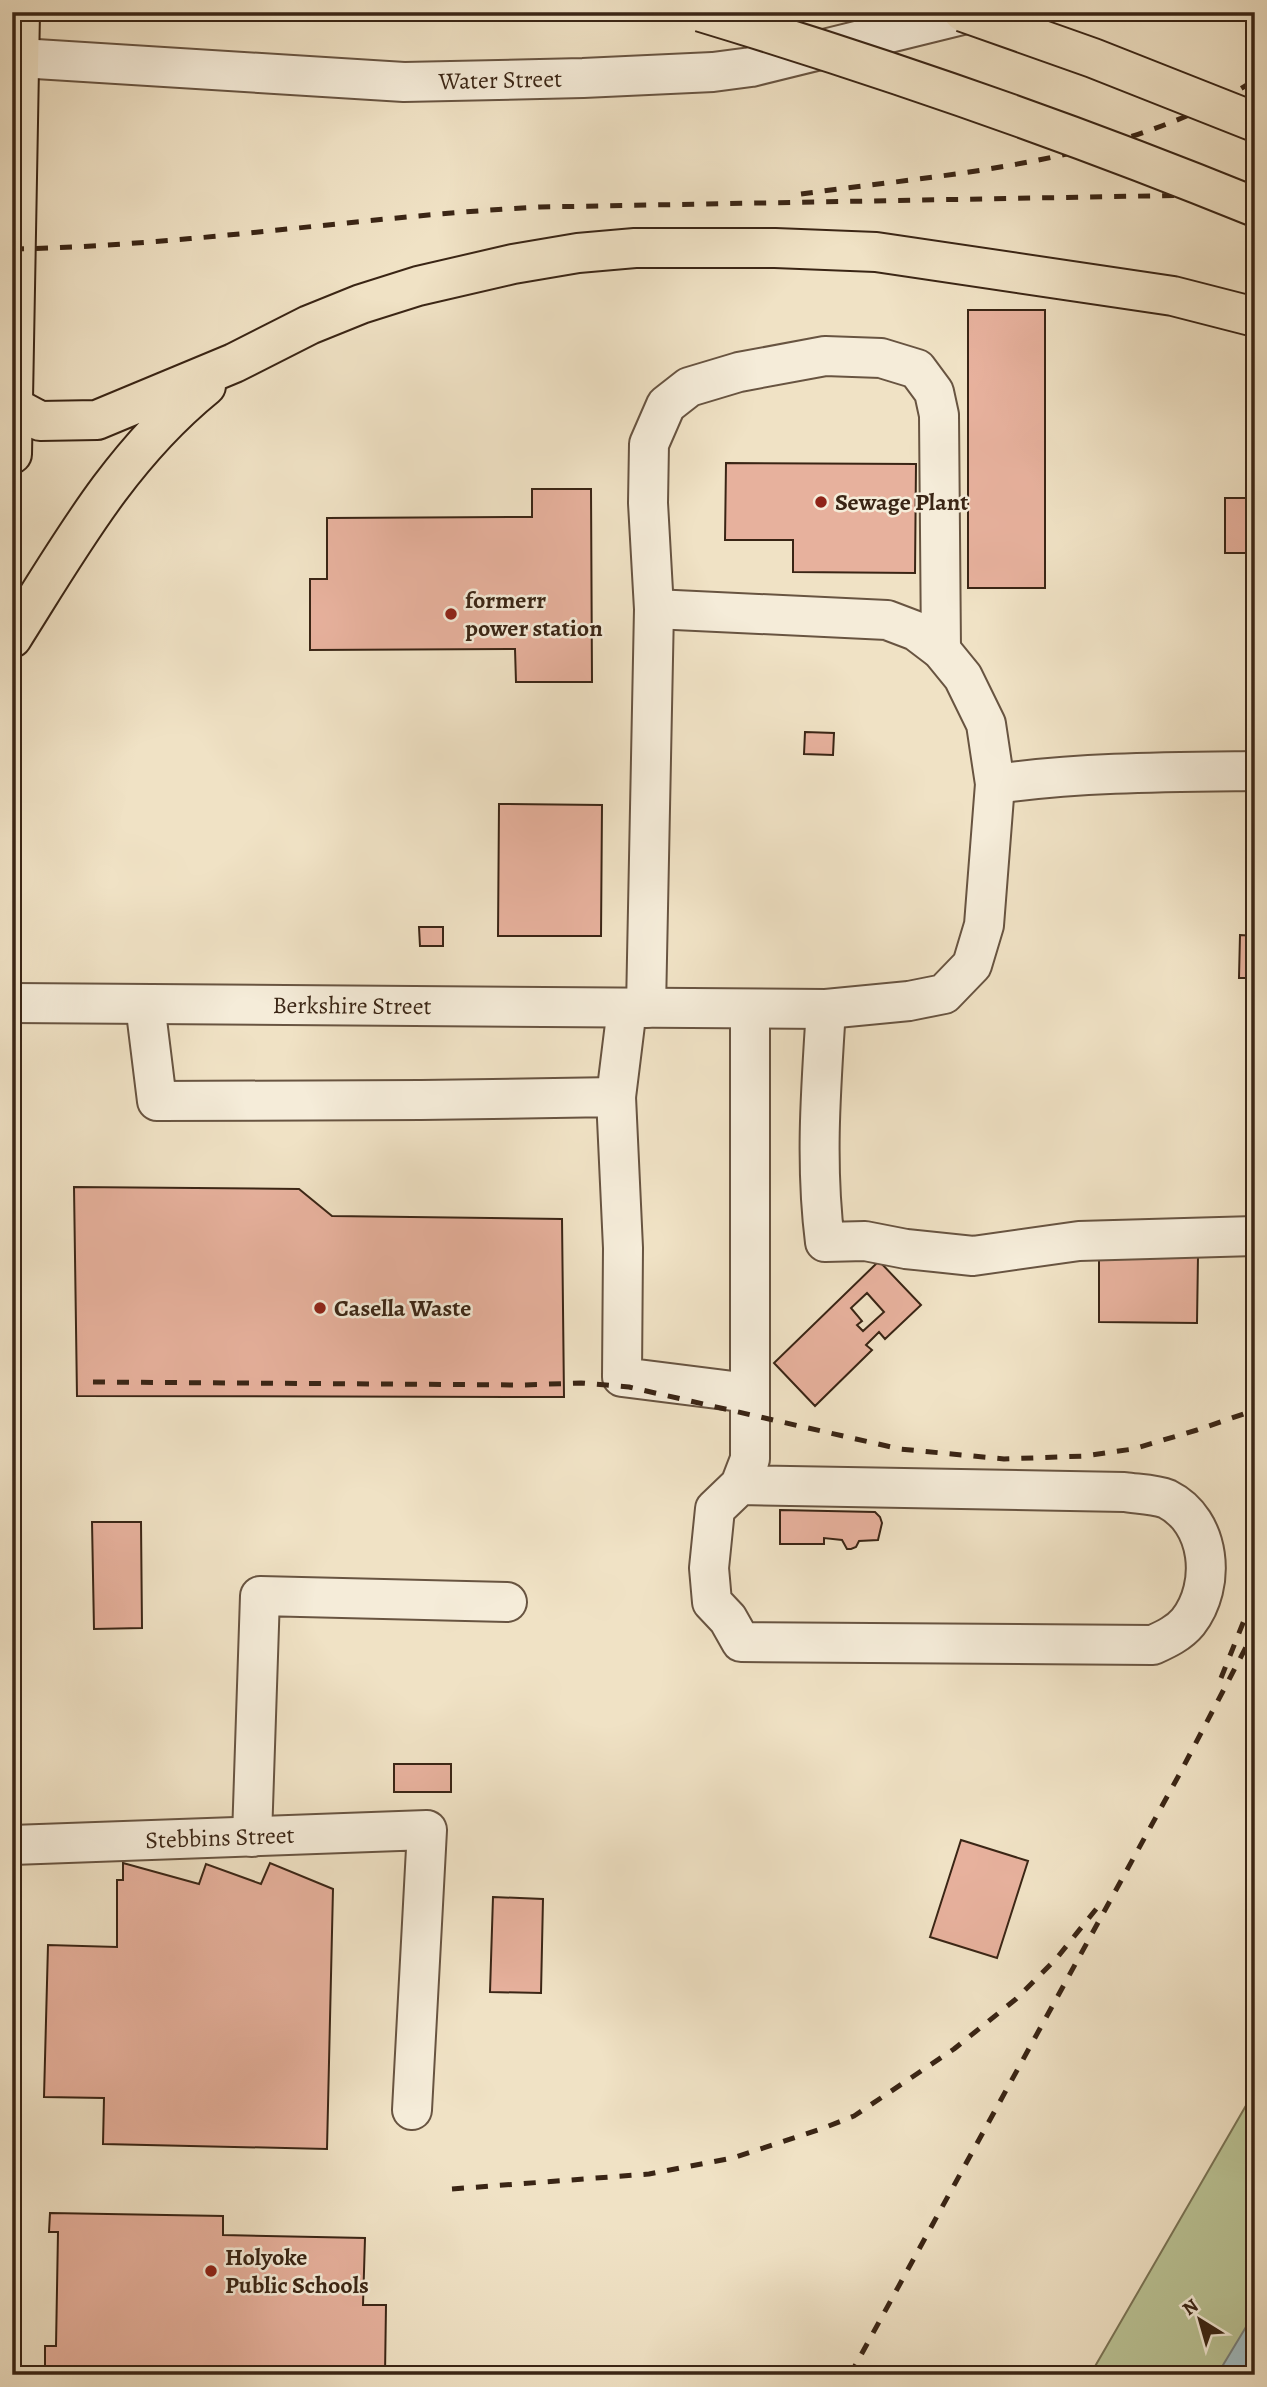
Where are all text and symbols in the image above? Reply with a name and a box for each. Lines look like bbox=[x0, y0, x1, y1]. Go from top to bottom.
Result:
street label: Water Street bbox=[437, 62, 562, 97]
place label: Sewage Plant bbox=[835, 486, 968, 518]
marker: Sewage Plant bbox=[813, 494, 829, 510]
place label: formerr power station bbox=[465, 584, 603, 644]
marker: formerr power station bbox=[443, 606, 459, 622]
street label: Berkshire Street bbox=[272, 989, 432, 1022]
place label: Casella Waste bbox=[334, 1292, 471, 1324]
marker: Casella Waste bbox=[312, 1300, 328, 1316]
street label: Stebbins Street bbox=[145, 1819, 295, 1856]
place label: Holyoke Public Schools bbox=[225, 2241, 369, 2301]
marker: Holyoke Public Schools bbox=[203, 2263, 219, 2279]
north arrow bbox=[1166, 2286, 1236, 2356]
text: N bbox=[1177, 2293, 1204, 2322]

